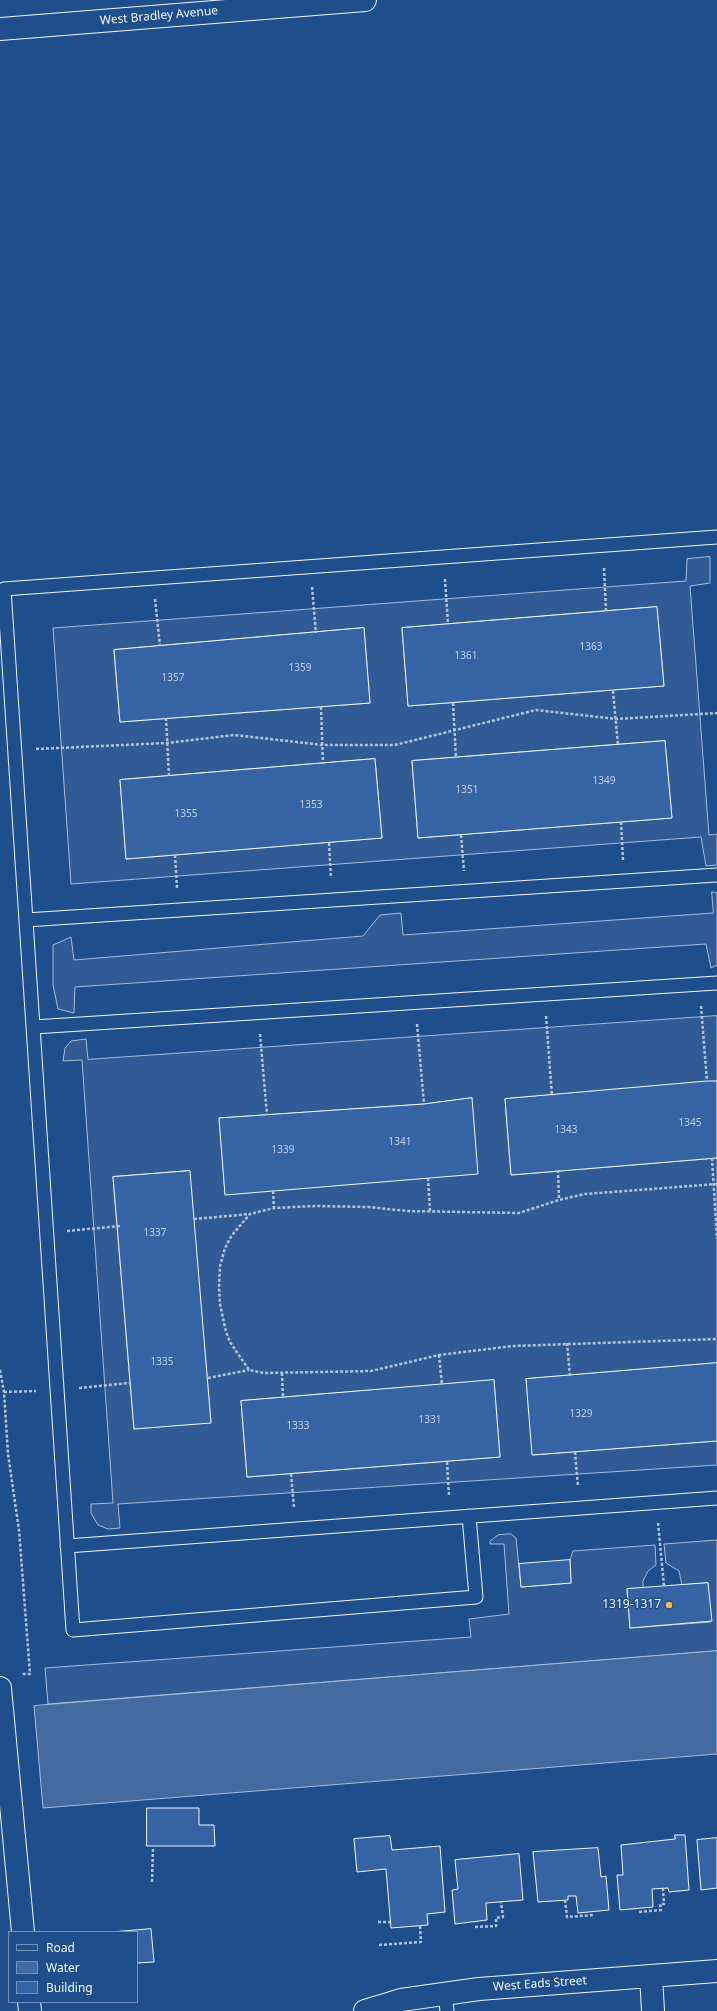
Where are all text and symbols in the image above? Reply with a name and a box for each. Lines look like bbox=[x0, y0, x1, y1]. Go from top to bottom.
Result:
street label: West Bradley Avenue bbox=[99, 4, 219, 28]
house number: 1363 bbox=[580, 641, 602, 653]
house number: 1361 bbox=[455, 650, 477, 662]
house number: 1359 bbox=[289, 662, 311, 674]
house number: 1357 bbox=[162, 672, 184, 684]
house number: 1349 bbox=[593, 775, 615, 787]
house number: 1351 bbox=[456, 784, 478, 796]
house number: 1353 bbox=[300, 799, 322, 811]
house number: 1355 bbox=[175, 808, 197, 820]
house number: 1345 bbox=[679, 1117, 701, 1129]
house number: 1343 bbox=[555, 1124, 577, 1136]
house number: 1341 bbox=[389, 1136, 411, 1148]
house number: 1339 bbox=[272, 1144, 294, 1156]
house number: 1337 bbox=[144, 1227, 166, 1239]
house number: 1335 bbox=[151, 1356, 173, 1368]
house number: 1329 bbox=[570, 1408, 592, 1420]
house number: 1331 bbox=[419, 1414, 441, 1426]
house number: 1333 bbox=[287, 1420, 309, 1432]
place label: 1319-1317 bbox=[602, 1598, 661, 1612]
marker: 1319-1317 bbox=[664, 1600, 674, 1610]
legend bbox=[8, 1931, 138, 2003]
text: Road bbox=[46, 1939, 75, 1956]
text: Water bbox=[46, 1959, 80, 1976]
street label: West Eads Street bbox=[493, 1974, 587, 1994]
text: Building bbox=[46, 1979, 93, 1996]

